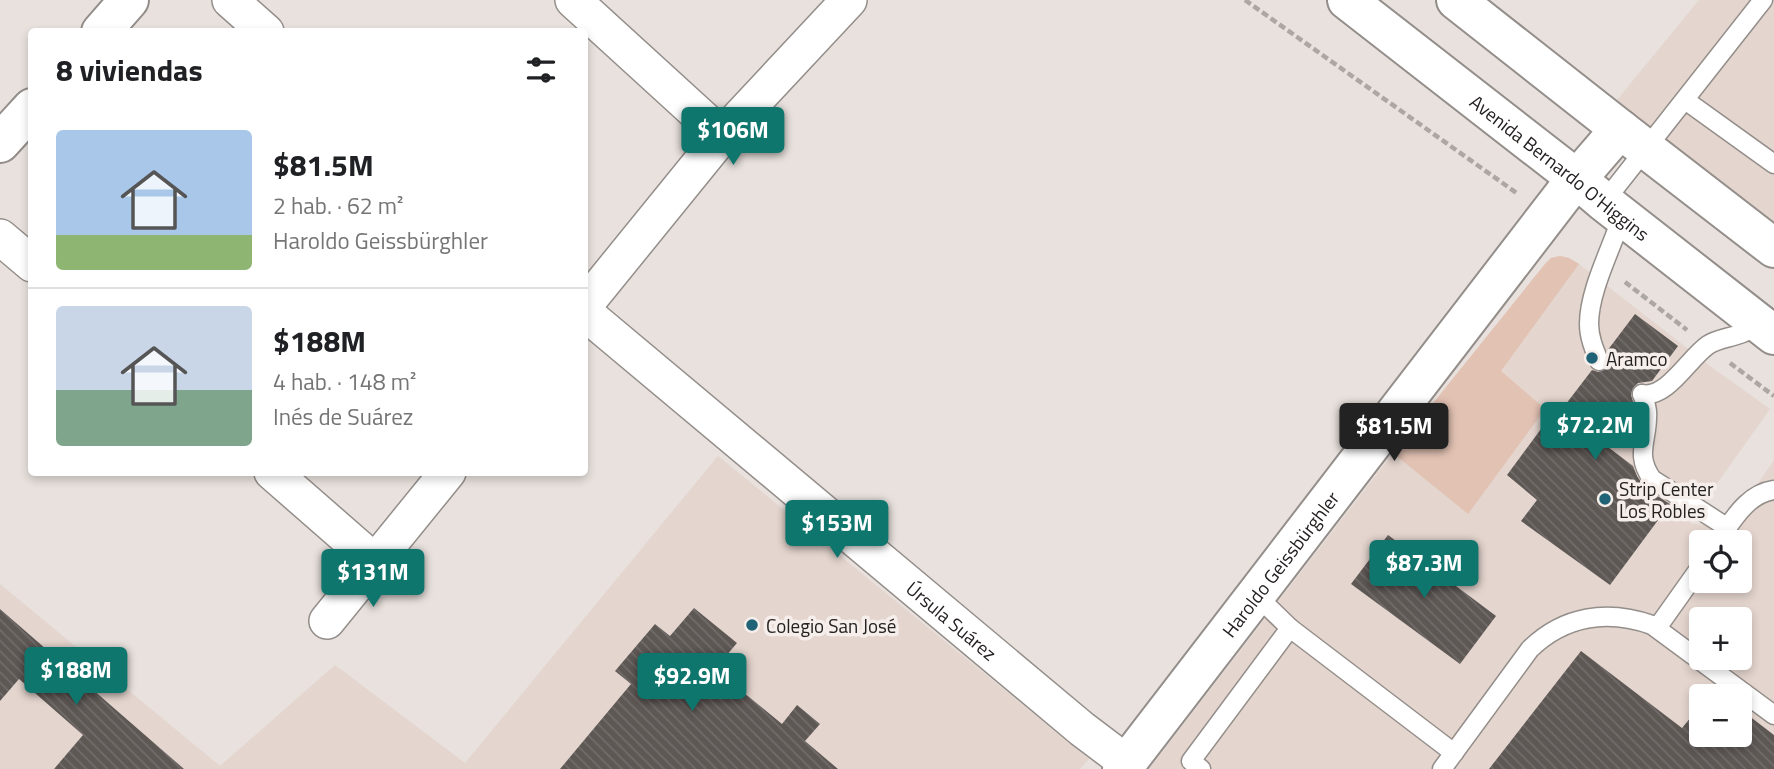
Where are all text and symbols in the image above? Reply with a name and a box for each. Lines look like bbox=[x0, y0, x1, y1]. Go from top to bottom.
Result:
text: 8 viviendas bbox=[56, 47, 203, 93]
icon: filters bbox=[522, 51, 560, 89]
street label: Avenida Bernardo O'Higgins bbox=[1464, 87, 1657, 248]
pin: $106M bbox=[684, 108, 782, 167]
text: $106M bbox=[697, 112, 769, 147]
text: $81.5M bbox=[273, 142, 374, 188]
icon: home bbox=[112, 158, 196, 242]
text: 2 hab. · 62 m² bbox=[273, 188, 403, 223]
text: Haroldo Geissbürghler bbox=[273, 223, 488, 258]
text: $188M bbox=[273, 318, 366, 364]
icon: home bbox=[112, 334, 196, 418]
place label: Aramco bbox=[1606, 344, 1668, 373]
marker: Aramco bbox=[1584, 350, 1600, 366]
text: 4 hab. · 148 m² bbox=[273, 364, 416, 399]
text: Inés de Suárez bbox=[273, 399, 413, 434]
pin: $72.2M bbox=[1538, 402, 1652, 462]
pin: $81.5M bbox=[1337, 404, 1451, 463]
text: $72.2M bbox=[1556, 407, 1634, 442]
text: $81.5M bbox=[1355, 408, 1433, 443]
place label: Strip Center Los Robles bbox=[1619, 474, 1714, 525]
street label: Haroldo Geissbürghler bbox=[1214, 484, 1346, 643]
marker: Strip Center Los Robles bbox=[1597, 491, 1613, 507]
pin: $153M bbox=[788, 500, 886, 560]
text: $153M bbox=[801, 505, 873, 540]
map controls bbox=[1689, 530, 1752, 747]
button: locate bbox=[1689, 530, 1752, 593]
pin: $87.3M bbox=[1367, 540, 1481, 600]
text: $87.3M bbox=[1385, 545, 1463, 580]
pin: $131M bbox=[324, 550, 422, 609]
text: $131M bbox=[337, 554, 409, 589]
street label: Úrsula Suárez bbox=[900, 574, 1004, 667]
button: + bbox=[1689, 607, 1752, 670]
place label: Colegio San José bbox=[766, 611, 896, 640]
marker: Colegio San José bbox=[744, 617, 760, 633]
pin: $188M bbox=[27, 648, 125, 707]
text: $188M bbox=[40, 652, 112, 687]
pin: $92.9M bbox=[635, 654, 749, 713]
text: $92.9M bbox=[653, 658, 731, 693]
button: − bbox=[1689, 684, 1752, 747]

